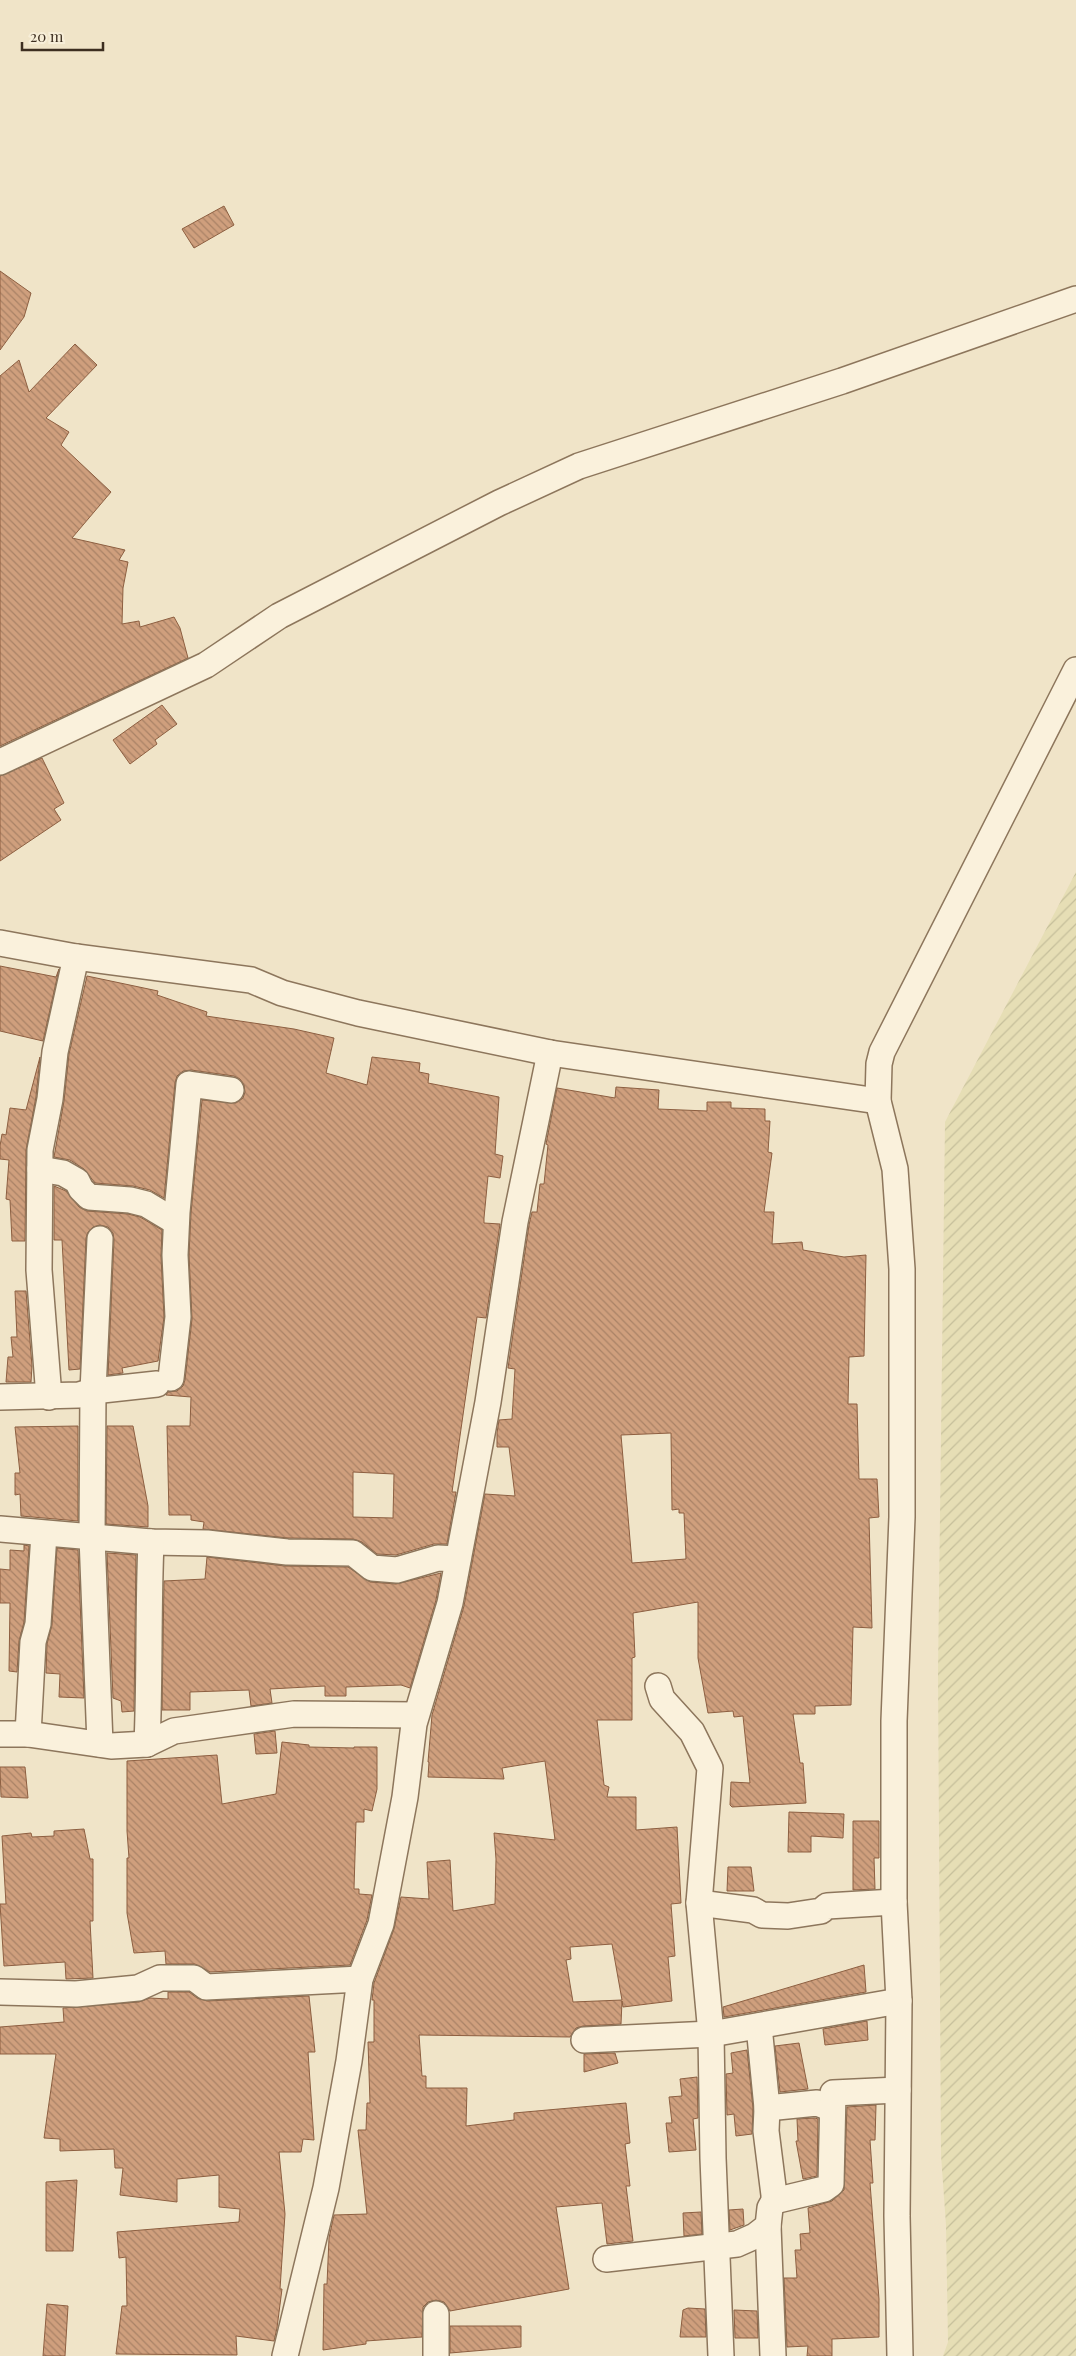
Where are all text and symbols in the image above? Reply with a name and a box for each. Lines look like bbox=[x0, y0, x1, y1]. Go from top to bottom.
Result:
scale bar bbox=[22, 20, 104, 52]
text: 20 m bbox=[30, 26, 64, 46]

